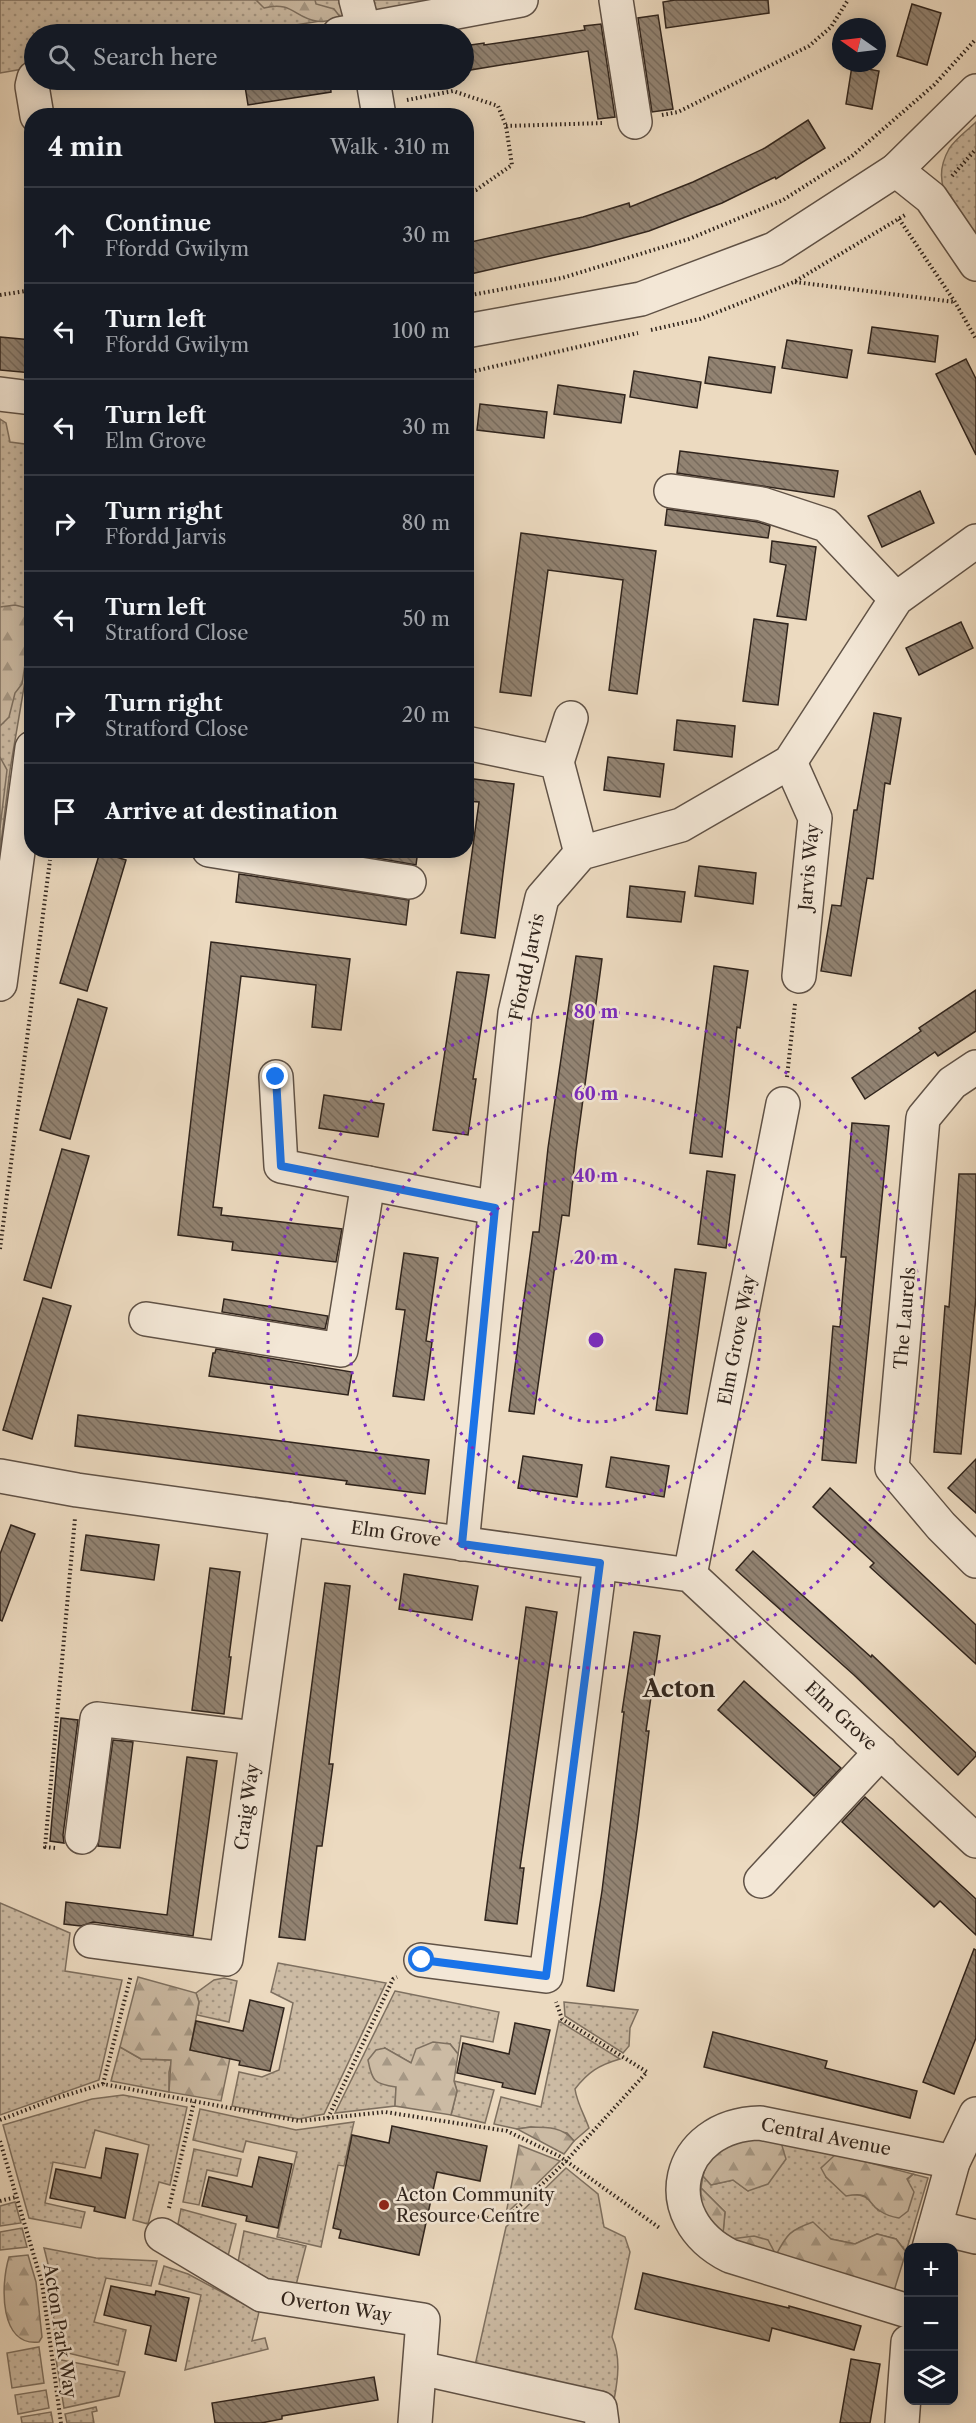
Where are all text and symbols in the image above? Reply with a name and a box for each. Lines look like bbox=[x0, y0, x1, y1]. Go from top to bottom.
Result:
north arrow bbox=[832, 18, 886, 72]
search box bbox=[24, 24, 474, 90]
icon: search bbox=[45, 41, 78, 74]
text: Search here bbox=[93, 44, 218, 71]
text: 4 min bbox=[48, 131, 123, 163]
text: Walk · 310 m bbox=[330, 135, 450, 159]
text: Continue bbox=[105, 210, 211, 237]
icon: ahead bbox=[48, 219, 81, 252]
text: 30 m bbox=[402, 223, 450, 247]
text: Ffordd Gwilym bbox=[105, 237, 249, 261]
text: Turn left bbox=[105, 306, 206, 333]
icon: left bbox=[48, 315, 81, 348]
text: 100 m bbox=[392, 319, 450, 343]
text: Ffordd Gwilym bbox=[105, 333, 249, 357]
text: Turn left bbox=[105, 402, 206, 429]
icon: left bbox=[48, 411, 81, 444]
text: 30 m bbox=[402, 415, 450, 439]
text: Elm Grove bbox=[105, 429, 206, 453]
text: Turn right bbox=[105, 498, 223, 525]
icon: right bbox=[48, 507, 81, 540]
text: 80 m bbox=[402, 511, 450, 535]
text: Ffordd Jarvis bbox=[105, 525, 226, 549]
text: Turn left bbox=[105, 594, 206, 621]
icon: left bbox=[48, 603, 81, 636]
text: 50 m bbox=[403, 607, 450, 631]
text: Stratford Close bbox=[105, 621, 248, 645]
text: Turn right bbox=[105, 690, 223, 717]
icon: right bbox=[48, 699, 81, 732]
text: 20 m bbox=[402, 703, 450, 727]
text: Stratford Close bbox=[105, 717, 248, 741]
icon: arrive bbox=[48, 795, 81, 828]
text: Arrive at destination bbox=[105, 798, 338, 825]
street label: Jarvis Way bbox=[794, 821, 824, 915]
street label: Ffordd Jarvis bbox=[505, 911, 549, 1023]
text: 80 m bbox=[573, 1001, 619, 1023]
route end bbox=[262, 1063, 288, 1089]
text: 60 m bbox=[574, 1083, 618, 1105]
text: 40 m bbox=[574, 1165, 618, 1187]
text: 20 m bbox=[574, 1247, 618, 1269]
street label: The Laurels bbox=[890, 1266, 920, 1370]
street label: Elm Grove Way bbox=[714, 1272, 761, 1407]
centre of rings bbox=[586, 1330, 606, 1350]
street label: Elm Grove bbox=[349, 1517, 443, 1551]
district label: Acton bbox=[642, 1674, 716, 1703]
street label: Elm Grove bbox=[800, 1677, 882, 1755]
street label: Craig Way bbox=[230, 1761, 264, 1852]
route start bbox=[408, 1946, 434, 1972]
street label: Central Avenue bbox=[759, 2114, 893, 2160]
place label: Acton Community Resource Centre bbox=[395, 2184, 556, 2227]
marker: Acton Community Resource Centre bbox=[377, 2198, 391, 2212]
map controls bbox=[904, 2243, 958, 2405]
button: + bbox=[904, 2243, 958, 2297]
street label: Acton Park Way bbox=[38, 2261, 82, 2401]
street label: Overton Way bbox=[279, 2287, 394, 2327]
button: − bbox=[904, 2297, 958, 2351]
button: layers bbox=[904, 2351, 958, 2405]

